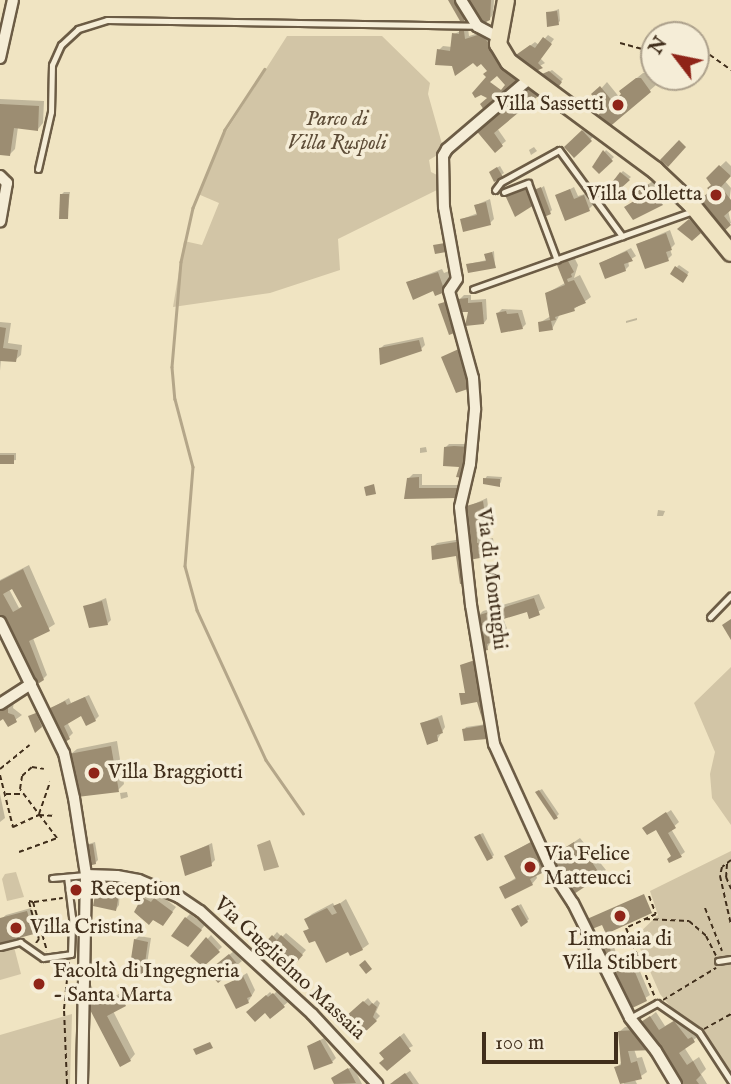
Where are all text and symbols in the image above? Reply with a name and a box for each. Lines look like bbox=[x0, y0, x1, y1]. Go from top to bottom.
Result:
north arrow bbox=[640, 21, 710, 91]
text: N bbox=[644, 33, 673, 59]
place label: Villa Sassetti bbox=[495, 92, 604, 118]
marker: Villa Sassetti bbox=[610, 97, 626, 113]
park label: Parco di Villa Ruspoli bbox=[287, 107, 387, 157]
place label: Villa Colletta bbox=[587, 182, 702, 208]
marker: Villa Colletta bbox=[708, 187, 724, 203]
street label: Via di Montughi bbox=[470, 507, 512, 651]
place label: Villa Braggiotti bbox=[108, 760, 243, 786]
marker: Villa Braggiotti bbox=[86, 765, 102, 781]
place label: Via Felice Matteucci bbox=[544, 842, 631, 892]
marker: Via Felice Matteucci bbox=[522, 859, 538, 875]
place label: Reception bbox=[90, 877, 181, 903]
marker: Reception bbox=[68, 882, 84, 898]
street label: Via Guglielmo Massaia bbox=[208, 892, 370, 1046]
marker: Limonaia di Villa Stibbert bbox=[612, 908, 628, 924]
place label: Villa Cristina bbox=[30, 915, 143, 941]
marker: Villa Cristina bbox=[8, 920, 24, 936]
place label: Limonaia di Villa Stibbert bbox=[562, 927, 678, 977]
place label: Facoltà di Ingegneria - Santa Marta bbox=[53, 959, 239, 1009]
marker: Facoltà di Ingegneria - Santa Marta bbox=[31, 976, 47, 992]
scale bar bbox=[486, 1018, 622, 1062]
text: 100 m bbox=[495, 1030, 544, 1057]

